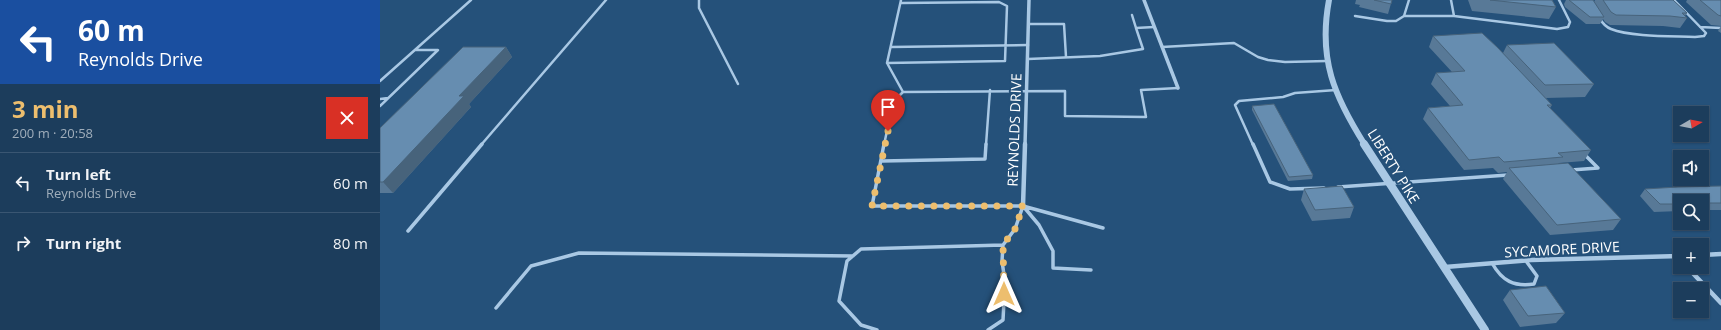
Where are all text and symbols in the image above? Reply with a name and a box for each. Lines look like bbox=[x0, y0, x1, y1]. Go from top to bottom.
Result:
text: 60 m bbox=[78, 11, 145, 49]
icon: left bbox=[12, 16, 64, 68]
text: Reynolds Drive bbox=[78, 47, 203, 71]
street label: REYNOLDS DRIVE bbox=[1003, 73, 1025, 187]
pin bbox=[871, 90, 905, 131]
text: 3 min bbox=[12, 92, 79, 125]
icon: arrive bbox=[877, 96, 899, 118]
button: close bbox=[326, 97, 368, 139]
north arrow bbox=[1673, 106, 1709, 142]
map controls bbox=[1673, 106, 1709, 318]
text: 200 m · 20:58 bbox=[12, 124, 93, 142]
street label: LIBERTY PIKE bbox=[1364, 125, 1424, 207]
button: sound bbox=[1673, 150, 1709, 186]
text: Turn left bbox=[46, 164, 111, 184]
icon: left bbox=[12, 172, 34, 194]
text: 60 m bbox=[333, 173, 368, 193]
text: Reynolds Drive bbox=[46, 184, 136, 202]
button: search bbox=[1673, 194, 1709, 230]
icon: right bbox=[12, 232, 34, 254]
text: Turn right bbox=[46, 233, 121, 253]
text: 80 m bbox=[333, 233, 368, 253]
street label: SYCAMORE DRIVE bbox=[1504, 236, 1620, 262]
button: + bbox=[1673, 238, 1709, 274]
position arrow bbox=[983, 273, 1025, 315]
button: − bbox=[1673, 282, 1709, 318]

